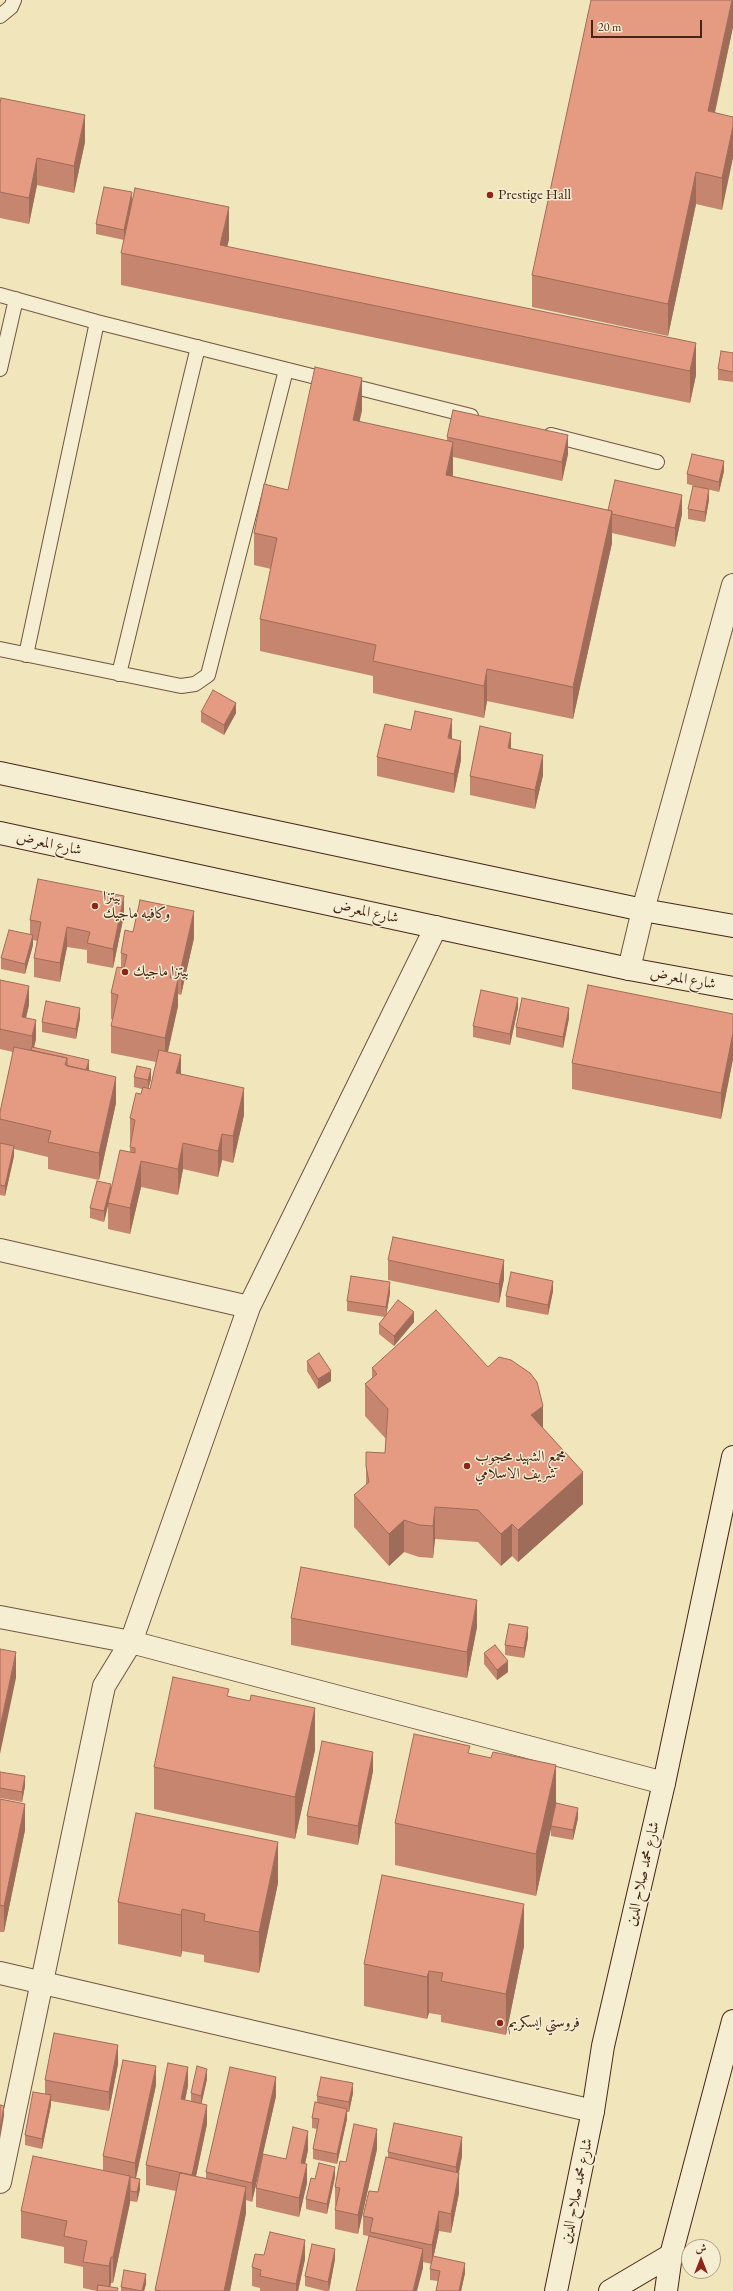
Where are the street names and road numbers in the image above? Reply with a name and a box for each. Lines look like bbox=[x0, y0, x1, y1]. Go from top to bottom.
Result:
street label: شارع المعرض bbox=[15, 828, 83, 860]
street label: شارع المعرض bbox=[332, 896, 400, 928]
street label: شارع المعرض bbox=[649, 964, 717, 994]
street label: شارع محمد صلاح الدين bbox=[622, 1820, 664, 1928]
street label: شارع محمد صلاح الدين bbox=[557, 2137, 597, 2245]

